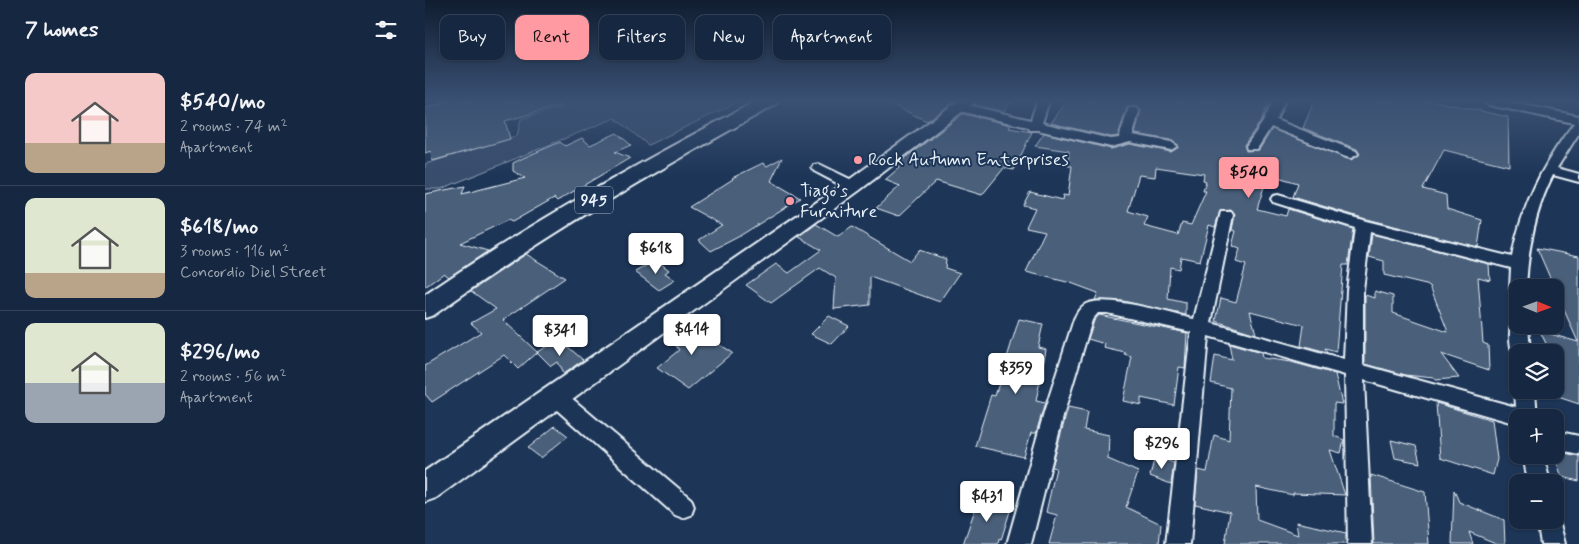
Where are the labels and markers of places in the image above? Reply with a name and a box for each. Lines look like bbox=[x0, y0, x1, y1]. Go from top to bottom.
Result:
place label: Rock Autumn Enterprises bbox=[868, 148, 1069, 172]
marker: Rock Autumn Enterprises bbox=[852, 154, 864, 166]
pin: $540 bbox=[1219, 156, 1279, 199]
place label: Tiago’s Furniture bbox=[800, 179, 877, 224]
marker: Tiago’s Furniture bbox=[784, 195, 796, 207]
pin: $618 bbox=[626, 232, 686, 275]
pin: $341 bbox=[530, 314, 590, 357]
pin: $414 bbox=[662, 314, 722, 356]
pin: $359 bbox=[986, 352, 1046, 395]
pin: $296 bbox=[1132, 428, 1192, 470]
pin: $431 bbox=[957, 480, 1017, 523]

